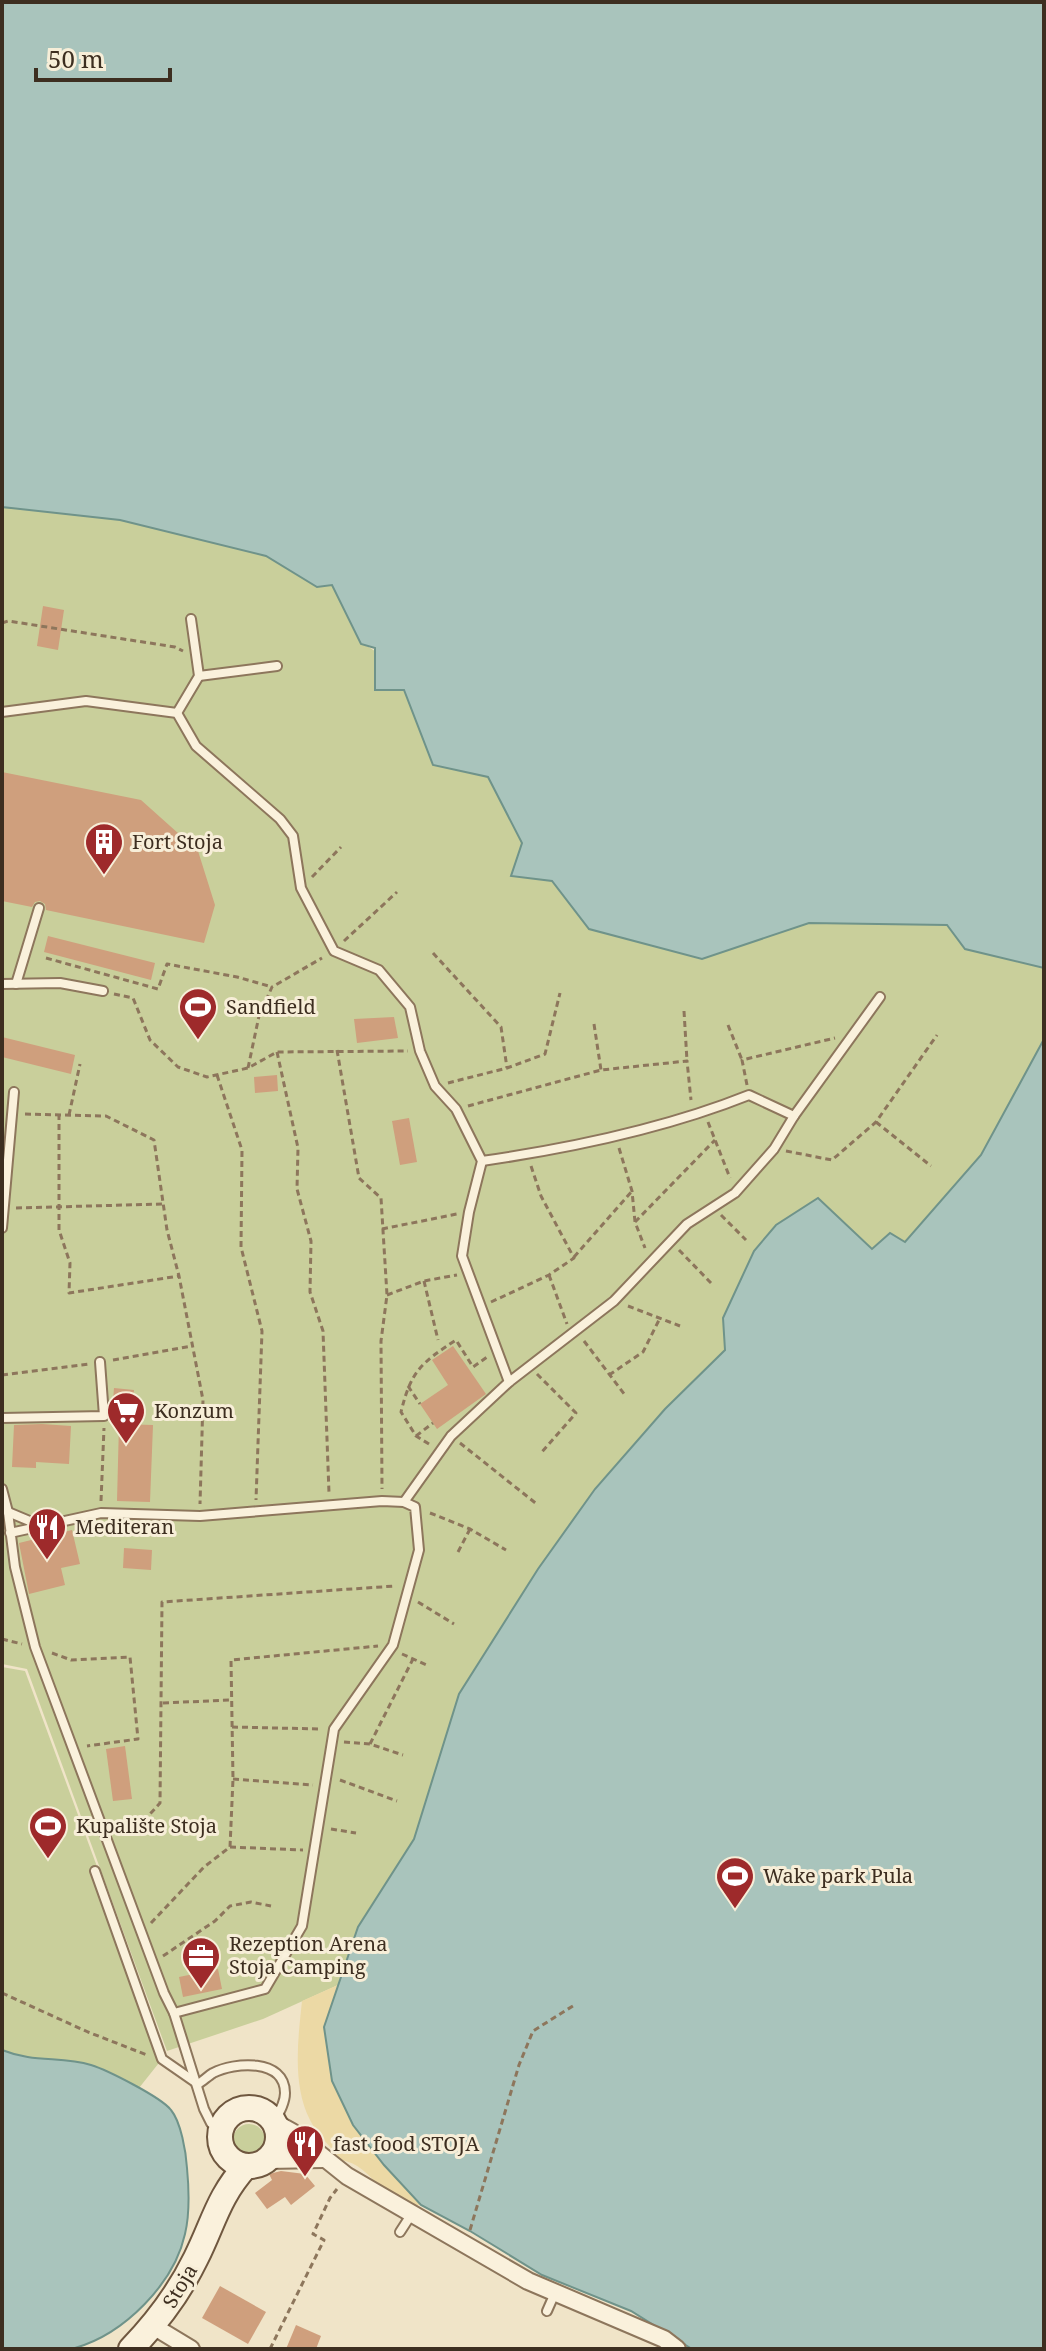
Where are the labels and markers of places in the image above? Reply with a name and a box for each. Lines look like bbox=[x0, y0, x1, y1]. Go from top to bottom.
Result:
building icon: Fort Stoja bbox=[83, 821, 125, 876]
place label: Fort Stoja bbox=[132, 828, 223, 855]
sports icon: Sandfield bbox=[177, 986, 219, 1041]
place label: Sandfield bbox=[226, 993, 316, 1020]
supermarket icon: Konzum bbox=[105, 1390, 147, 1445]
place label: Konzum bbox=[154, 1397, 234, 1424]
restaurant icon: Mediteran bbox=[26, 1506, 68, 1561]
place label: Mediteran bbox=[75, 1513, 174, 1540]
sports icon: Kupalište Stoja bbox=[27, 1805, 69, 1860]
place label: Kupalište Stoja bbox=[76, 1812, 217, 1839]
sports icon: Wake park Pula bbox=[714, 1855, 756, 1910]
place label: Wake park Pula bbox=[763, 1862, 913, 1889]
place label: Rezeption Arena Stoja Camping bbox=[229, 1930, 387, 1980]
office icon: Rezeption Arena Stoja Camping bbox=[180, 1935, 222, 1990]
restaurant icon: fast food STOJA bbox=[284, 2123, 326, 2178]
place label: fast food STOJA bbox=[333, 2130, 480, 2157]

